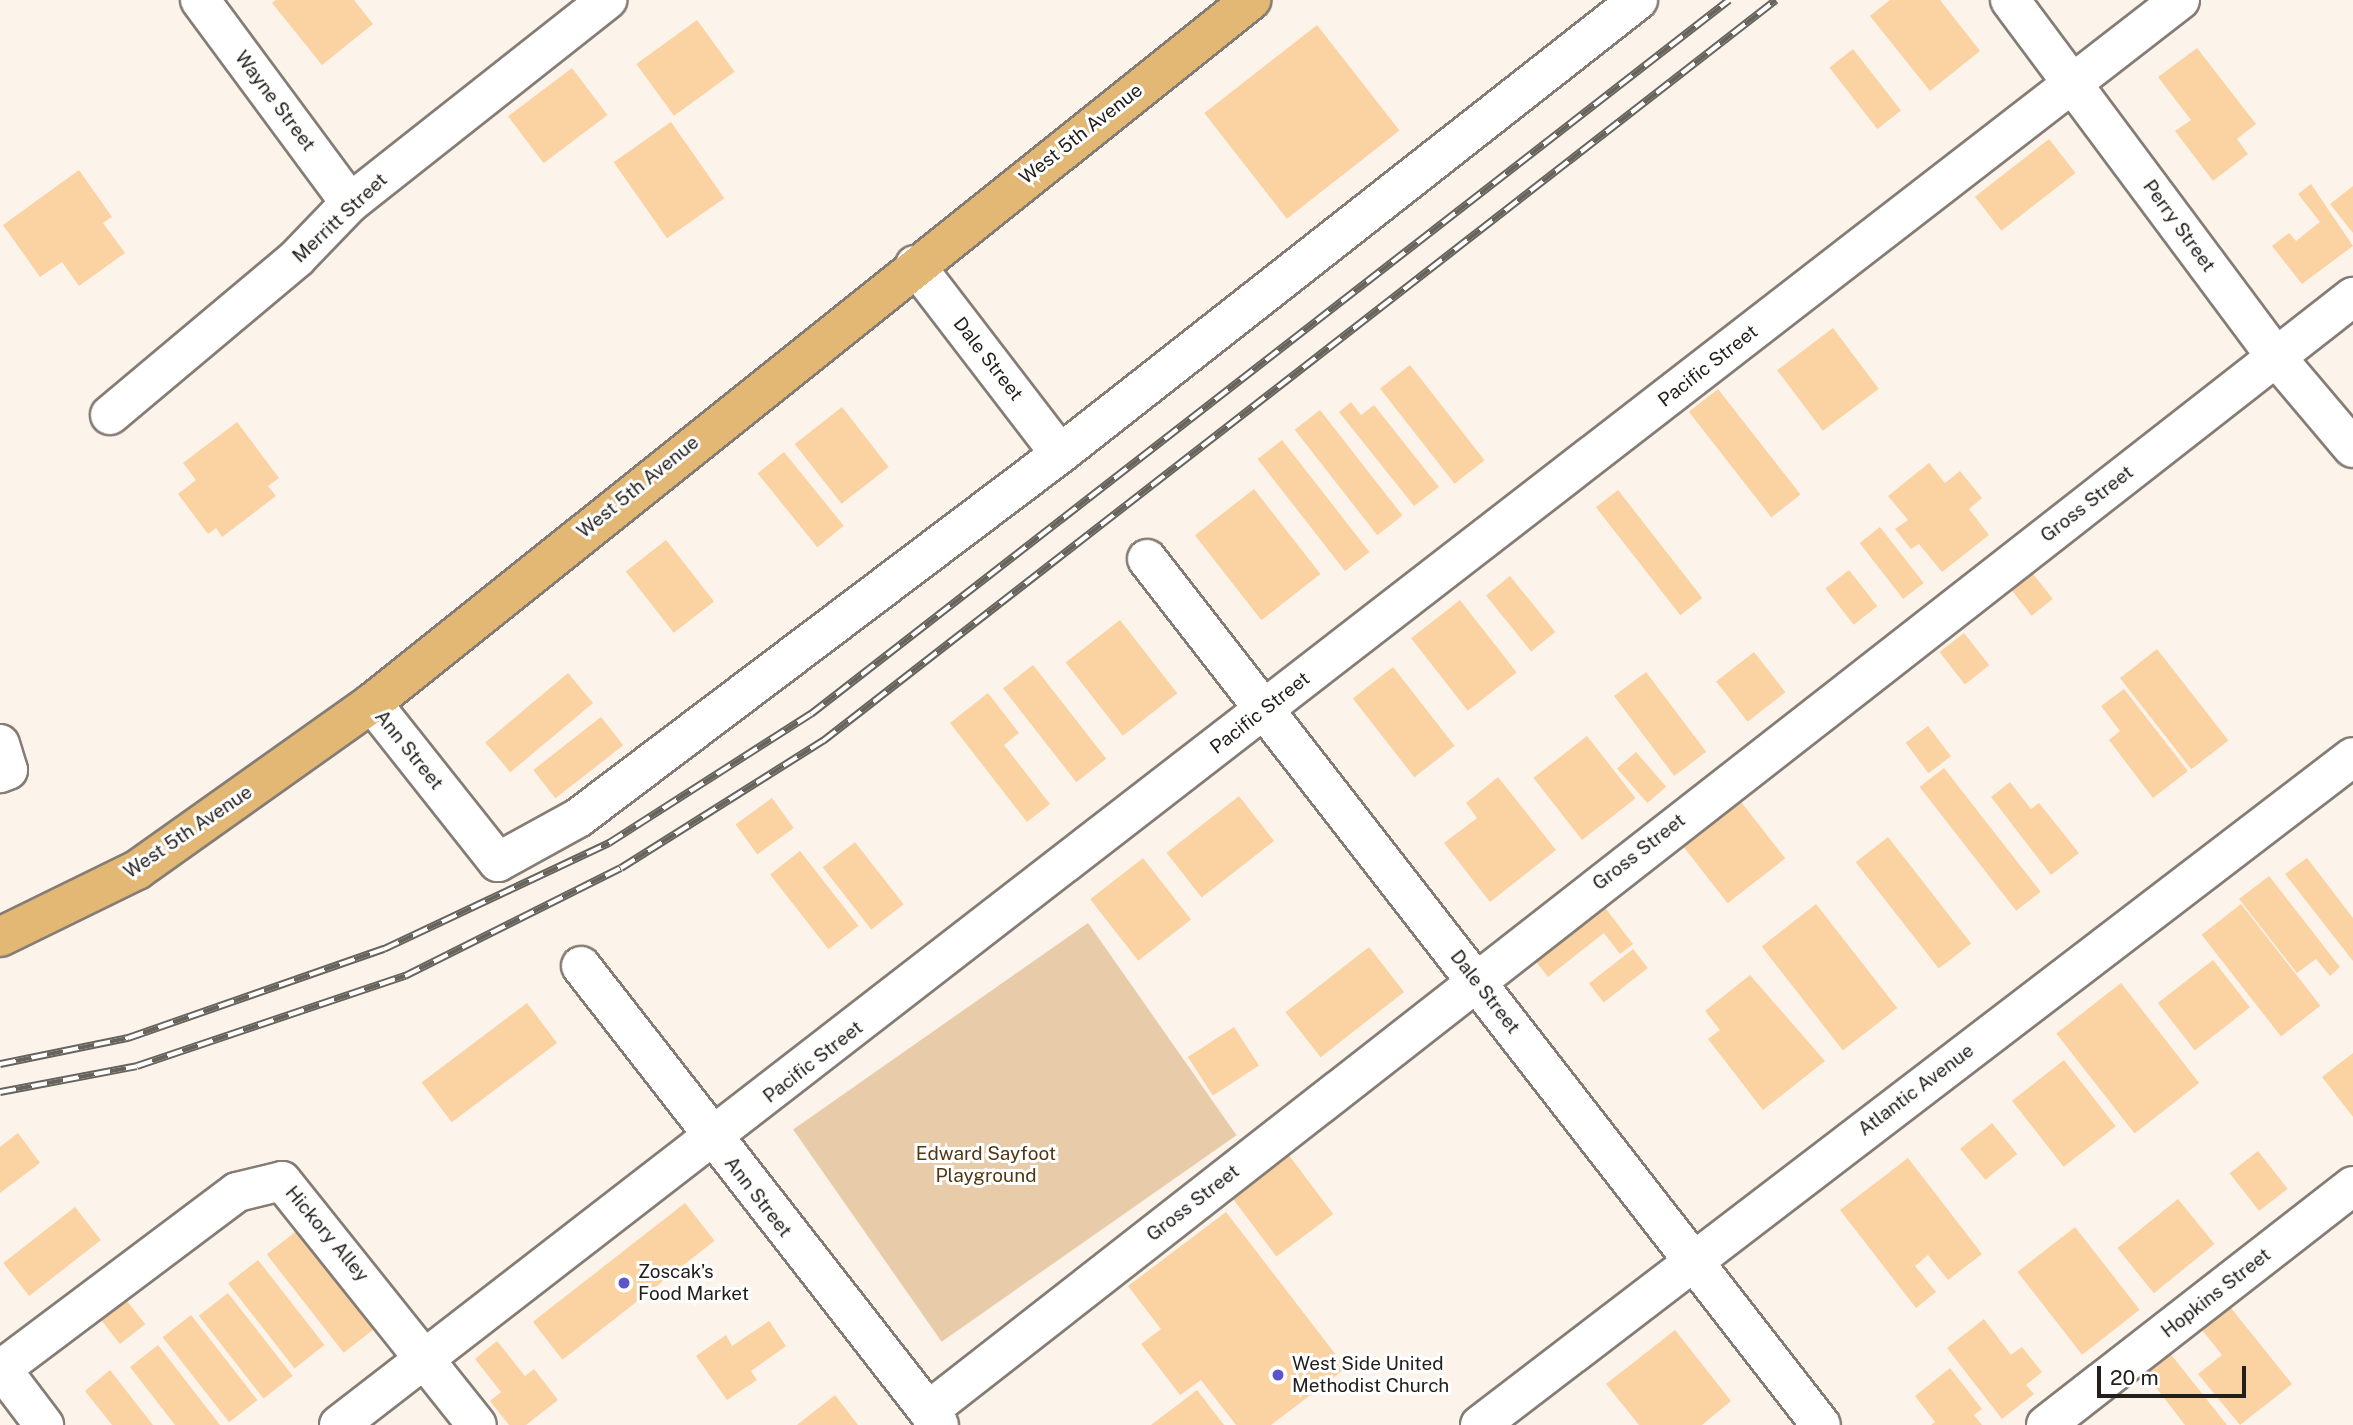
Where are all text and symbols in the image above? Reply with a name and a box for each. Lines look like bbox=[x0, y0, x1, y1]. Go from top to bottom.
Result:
street label: Wayne Street bbox=[230, 46, 320, 156]
street label: West 5th Avenue bbox=[1015, 79, 1147, 189]
street label: Merritt Street bbox=[288, 168, 392, 268]
street label: Perry Street bbox=[2138, 176, 2220, 276]
street label: Dale Street bbox=[948, 313, 1028, 405]
street label: Pacific Street bbox=[1654, 320, 1762, 412]
street label: West 5th Avenue bbox=[573, 431, 703, 543]
street label: Gross Street bbox=[2036, 461, 2138, 547]
street label: Pacific Street bbox=[1206, 667, 1314, 759]
street label: Ann Street bbox=[370, 706, 448, 794]
street label: West 5th Avenue bbox=[120, 781, 256, 883]
street label: Gross Street bbox=[1588, 809, 1690, 895]
street label: Dale Street bbox=[1445, 946, 1525, 1038]
street label: Pacific Street bbox=[759, 1016, 867, 1108]
street label: Atlantic Avenue bbox=[1854, 1039, 1978, 1141]
park label: Edward Sayfoot Playground bbox=[916, 1143, 1056, 1187]
street label: Ann Street bbox=[720, 1152, 796, 1242]
street label: Gross Street bbox=[1142, 1160, 1244, 1246]
street label: Hickory Alley bbox=[280, 1182, 374, 1286]
street label: Hopkins Street bbox=[2157, 1243, 2275, 1343]
place label: Zoscak's Food Market bbox=[638, 1261, 749, 1305]
marker: Zoscak's Food Market bbox=[616, 1275, 632, 1291]
scale bar bbox=[2101, 1352, 2250, 1396]
place label: West Side United Methodist Church bbox=[1292, 1353, 1449, 1397]
text: 20 m bbox=[2110, 1365, 2159, 1390]
marker: West Side United Methodist Church bbox=[1270, 1367, 1286, 1383]

